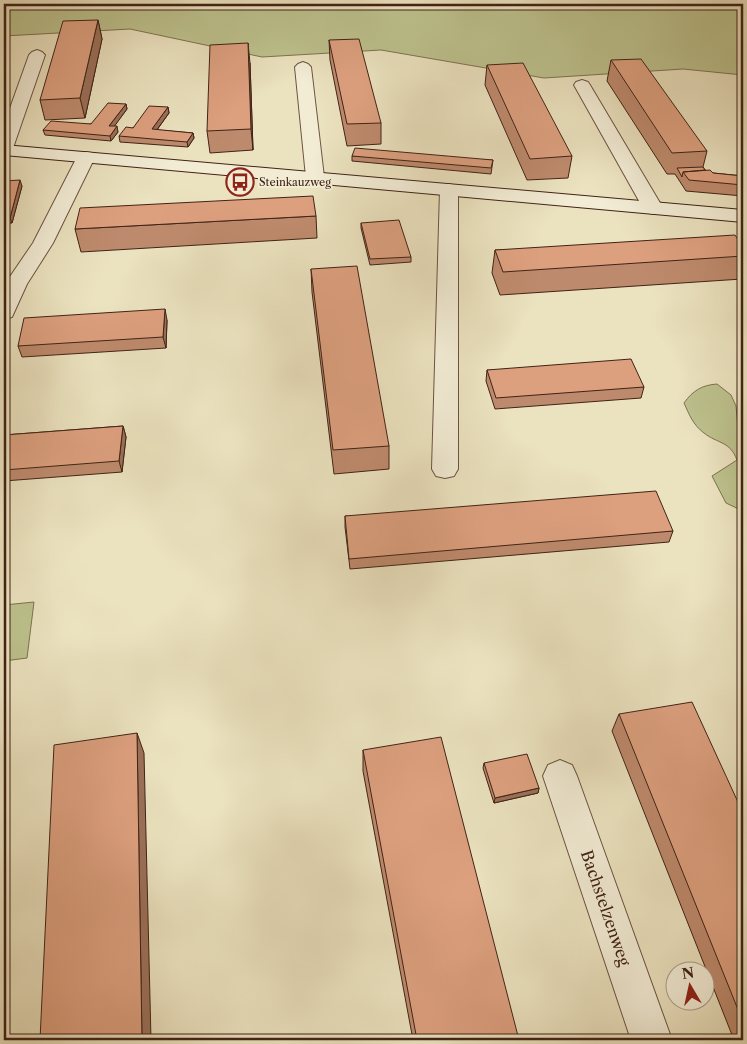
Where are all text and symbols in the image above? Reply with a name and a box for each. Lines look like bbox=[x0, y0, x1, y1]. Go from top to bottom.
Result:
bus stop icon: Steinkauzweg bbox=[225, 167, 255, 197]
place label: Steinkauzweg bbox=[259, 175, 331, 189]
street label: Bachstelzenweg bbox=[577, 847, 635, 969]
north arrow bbox=[664, 962, 714, 1012]
text: N bbox=[681, 963, 695, 983]

